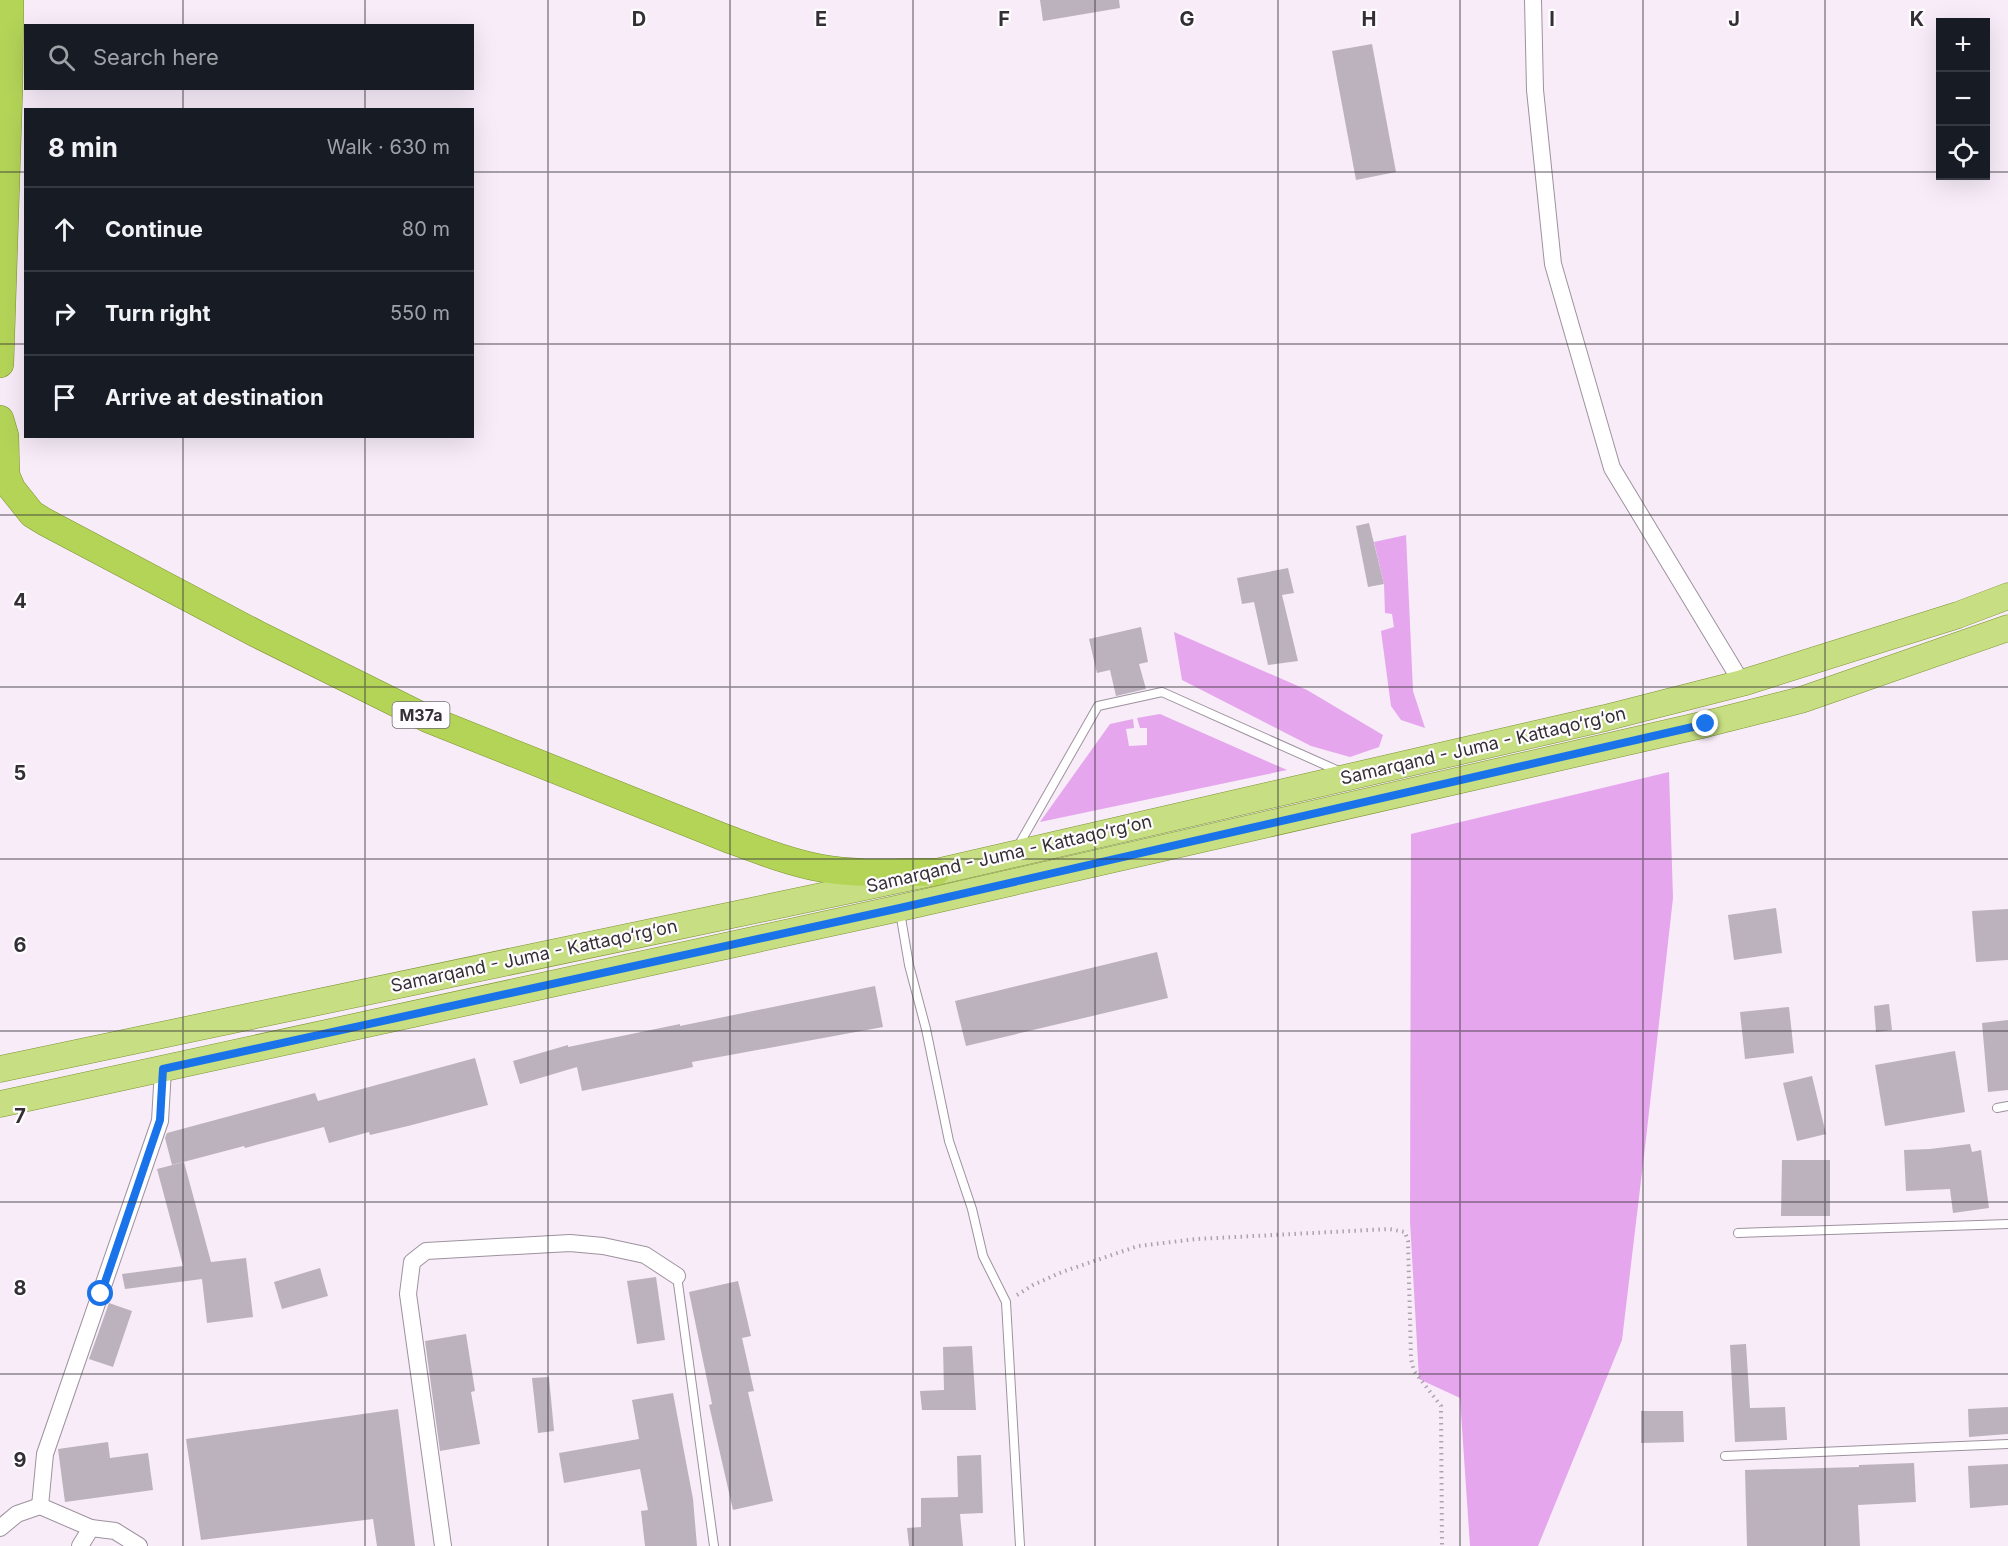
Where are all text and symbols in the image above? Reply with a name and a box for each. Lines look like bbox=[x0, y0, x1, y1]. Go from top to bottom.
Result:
text: D bbox=[632, 7, 646, 31]
text: E bbox=[815, 7, 827, 31]
text: F bbox=[998, 7, 1010, 31]
text: G bbox=[1179, 7, 1195, 31]
text: H bbox=[1362, 7, 1376, 31]
text: I bbox=[1549, 7, 1555, 31]
text: J bbox=[1728, 7, 1740, 31]
text: K bbox=[1910, 7, 1924, 31]
map controls bbox=[1936, 18, 1990, 180]
button: + bbox=[1936, 18, 1990, 72]
search box bbox=[24, 24, 474, 90]
icon: search bbox=[45, 41, 78, 74]
text: Search here bbox=[93, 44, 219, 70]
button: − bbox=[1936, 72, 1990, 126]
button: locate bbox=[1936, 126, 1990, 180]
text: 8 min bbox=[48, 132, 118, 163]
text: Walk · 630 m bbox=[327, 135, 450, 159]
icon: ahead bbox=[48, 213, 81, 246]
text: Continue bbox=[105, 216, 203, 242]
text: 80 m bbox=[402, 217, 450, 241]
icon: right bbox=[48, 297, 81, 330]
text: Turn right bbox=[105, 300, 211, 326]
text: 550 m bbox=[390, 301, 450, 325]
icon: arrive bbox=[48, 381, 81, 414]
text: Arrive at destination bbox=[105, 384, 324, 410]
text: 4 bbox=[13, 589, 27, 613]
road number: M37a bbox=[392, 702, 450, 728]
street label: Samarqand - Juma - Kattaqo‘rg‘on bbox=[1338, 702, 1628, 789]
route end bbox=[1692, 710, 1718, 736]
text: 5 bbox=[14, 761, 26, 785]
street label: Samarqand - Juma - Kattaqo‘rg‘on bbox=[864, 810, 1154, 897]
street label: Samarqand - Juma - Kattaqo‘rg‘on bbox=[389, 915, 679, 996]
text: 6 bbox=[14, 933, 27, 957]
text: 7 bbox=[14, 1104, 26, 1128]
text: 8 bbox=[13, 1276, 27, 1300]
route start bbox=[87, 1280, 113, 1306]
text: 9 bbox=[14, 1448, 27, 1472]

